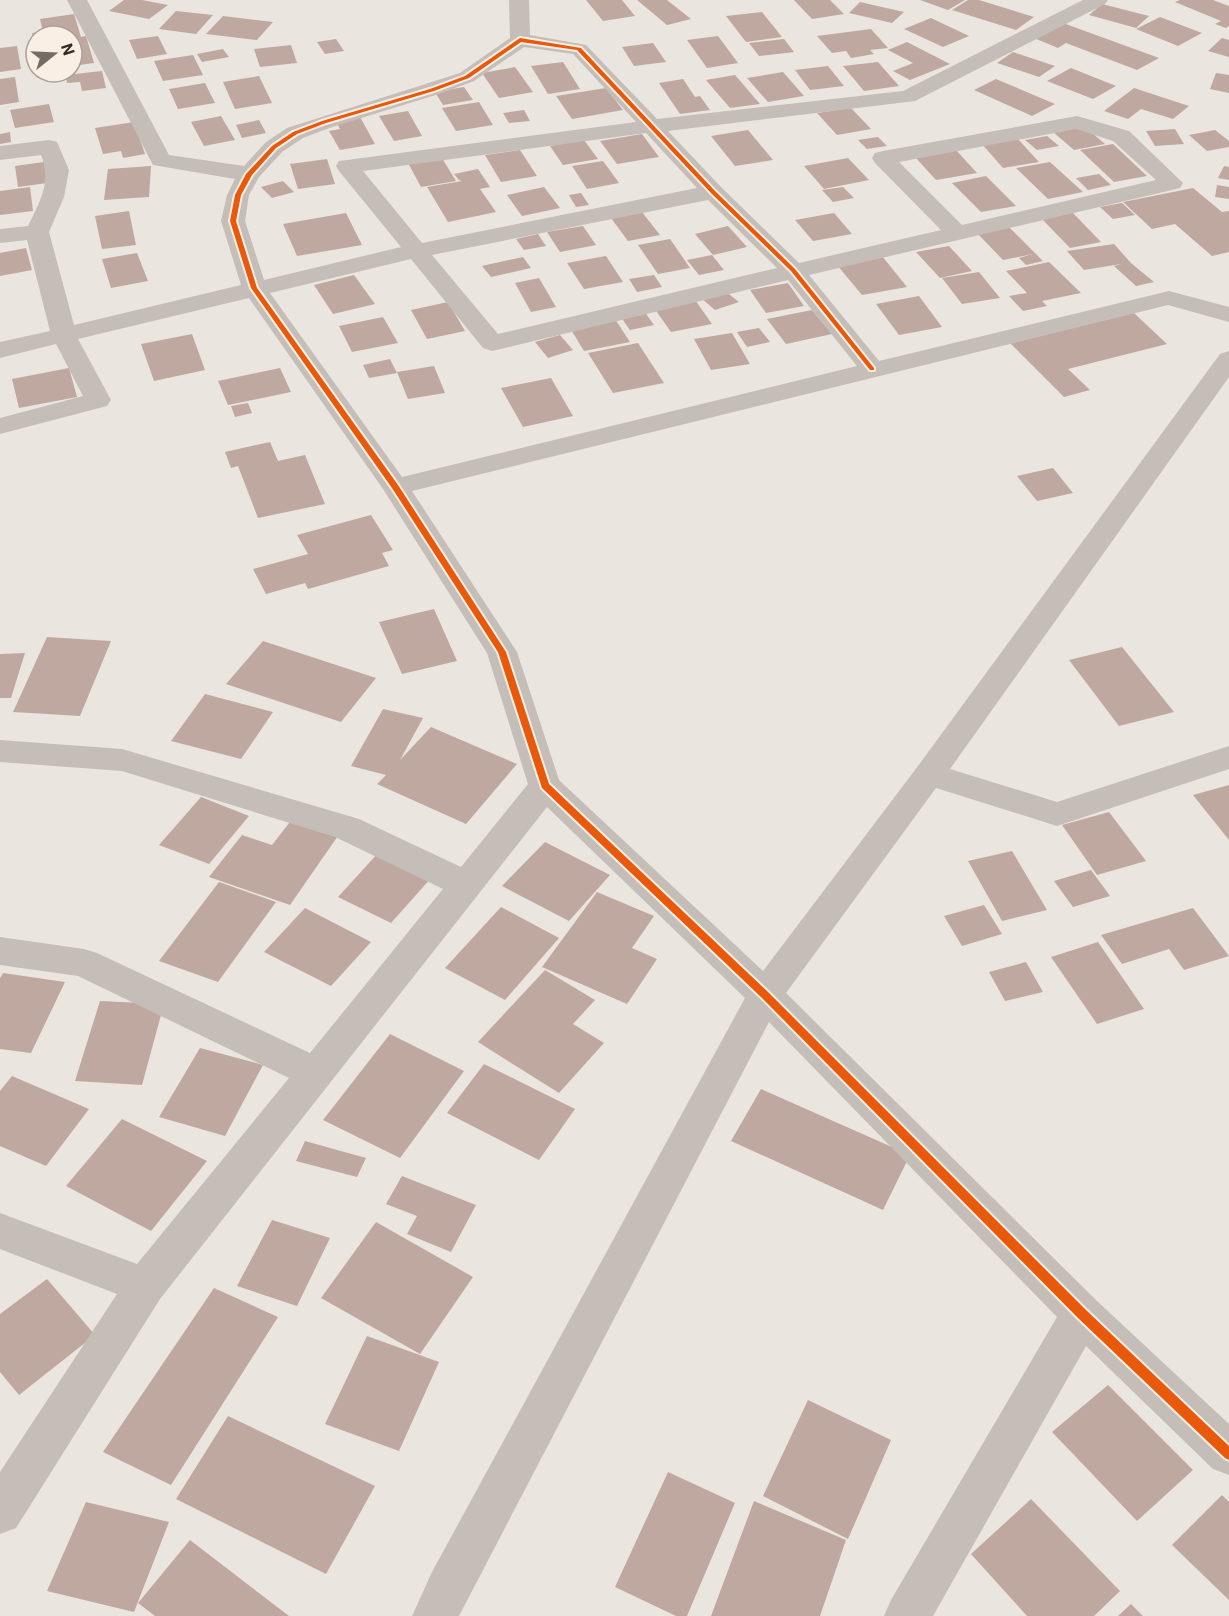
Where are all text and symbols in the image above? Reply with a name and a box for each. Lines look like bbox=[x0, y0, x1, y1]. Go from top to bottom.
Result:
north arrow bbox=[24, 24, 84, 84]
text: N bbox=[57, 41, 79, 58]

